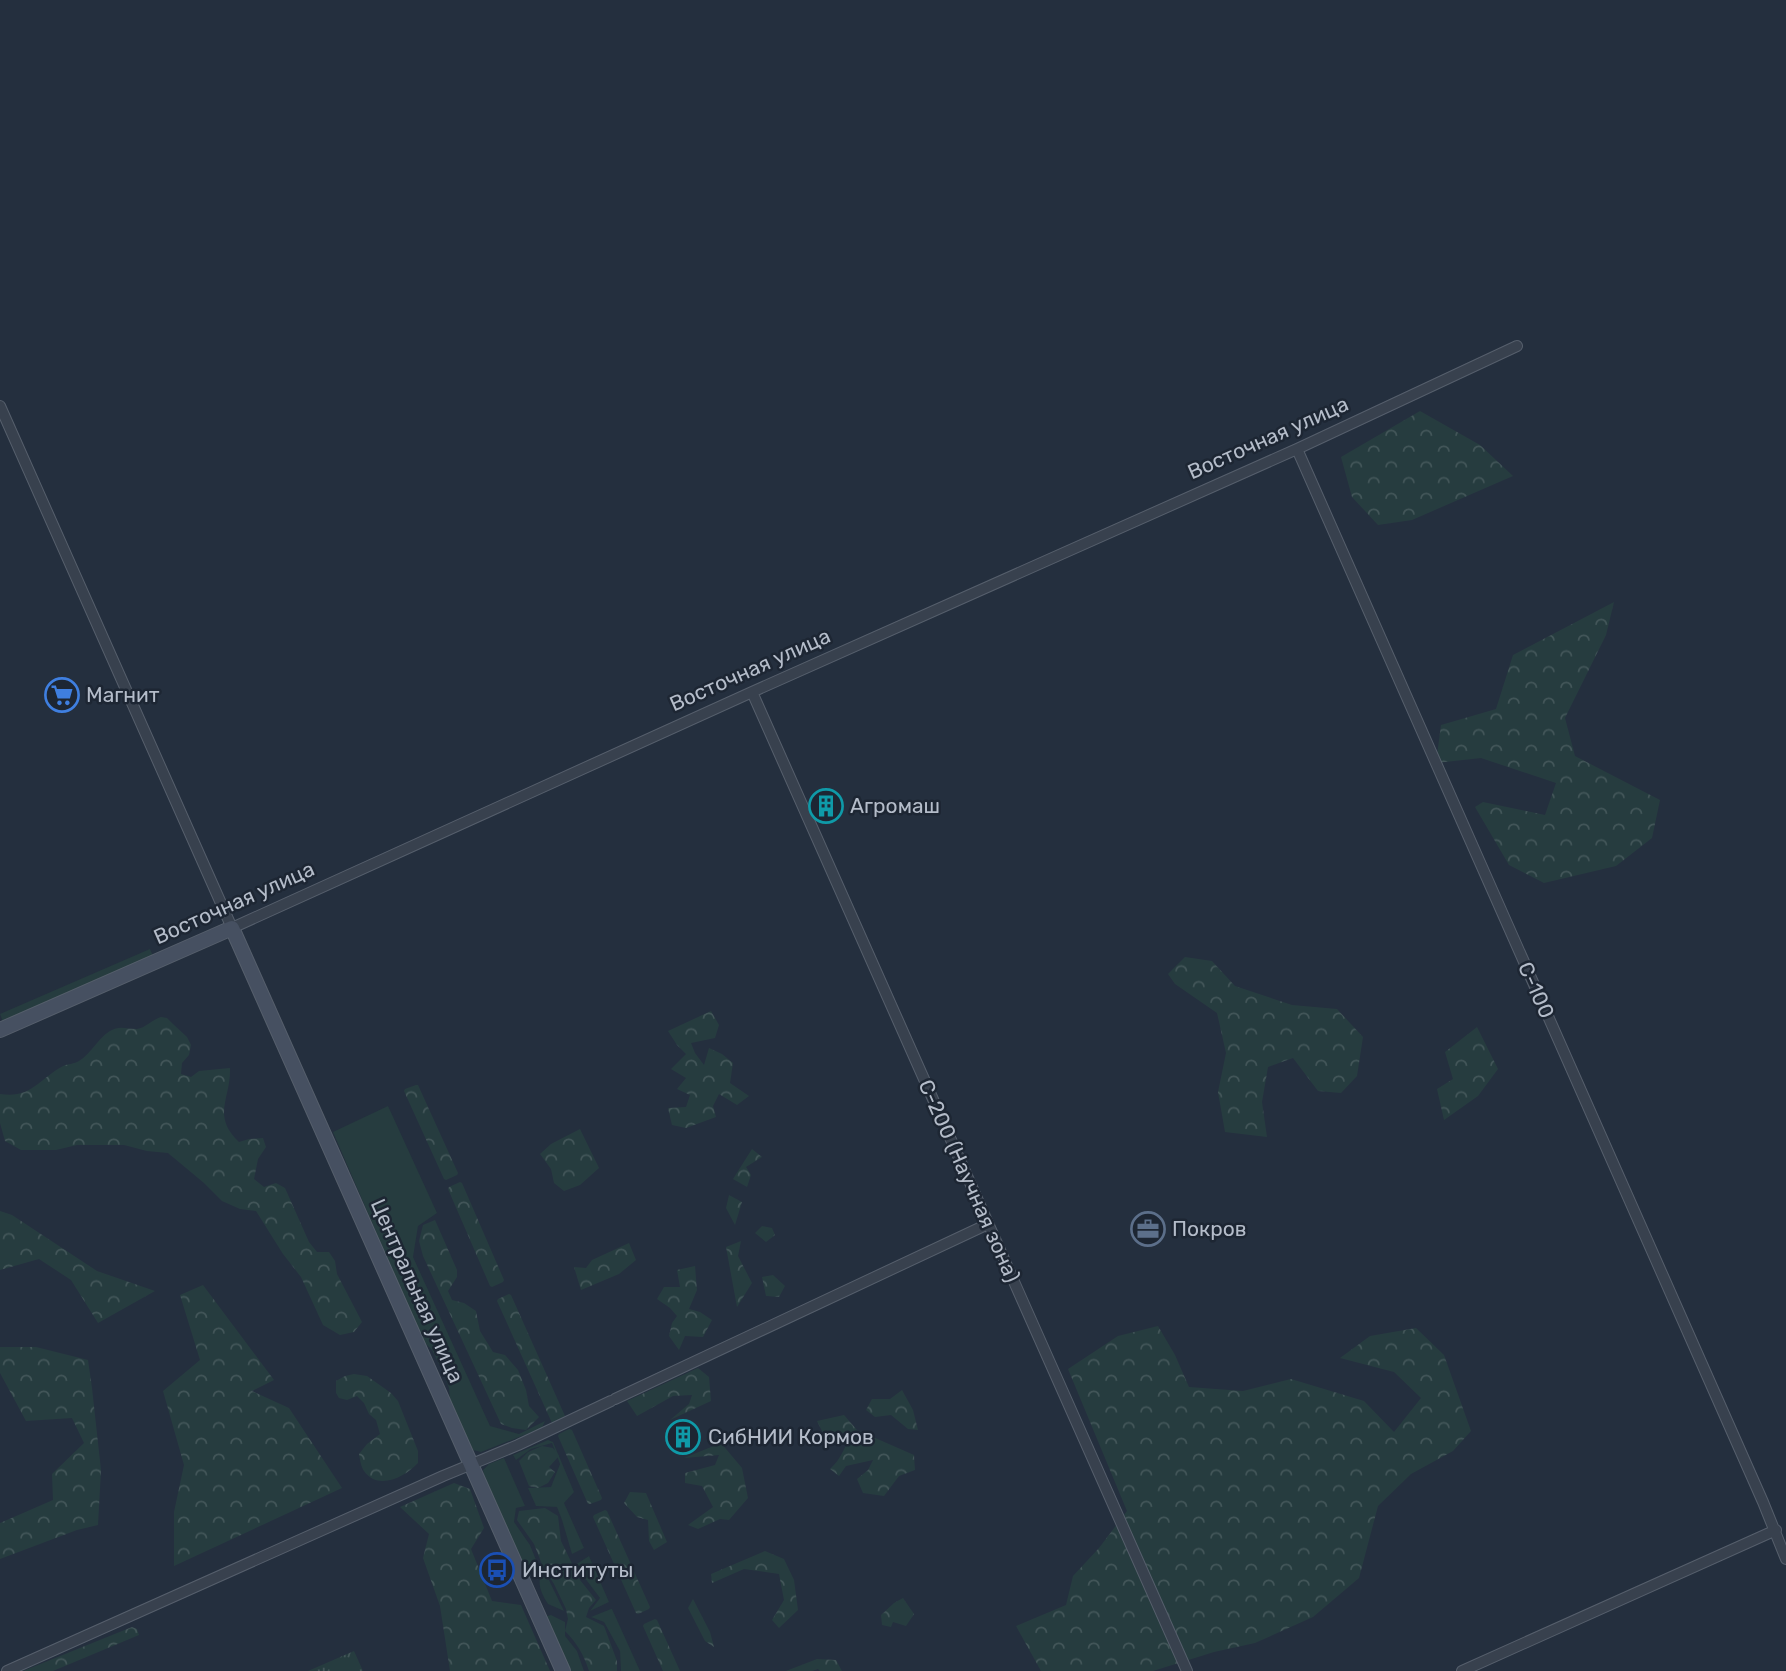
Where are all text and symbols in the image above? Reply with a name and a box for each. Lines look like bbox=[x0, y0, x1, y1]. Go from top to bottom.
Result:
street label: Восточная улица bbox=[1184, 391, 1352, 484]
street label: Восточная улица bbox=[666, 623, 834, 716]
supermarket icon: Магнит bbox=[43, 676, 81, 714]
place label: Магнит bbox=[86, 682, 160, 707]
building icon: Агромаш bbox=[807, 787, 845, 825]
place label: Агромаш bbox=[850, 793, 940, 818]
street label: Восточная улица bbox=[150, 856, 318, 949]
street label: С-100 bbox=[1513, 958, 1560, 1022]
street label: С-200 (Научная зона) bbox=[913, 1076, 1025, 1286]
street label: Центральная улица bbox=[366, 1195, 469, 1387]
office icon: Покров bbox=[1129, 1210, 1167, 1248]
place label: Покров bbox=[1172, 1216, 1247, 1241]
building icon: СибНИИ Кормов bbox=[664, 1418, 702, 1456]
place label: СибНИИ Кормов bbox=[708, 1424, 874, 1449]
bus stop icon: Институты bbox=[478, 1551, 516, 1589]
place label: Институты bbox=[522, 1557, 633, 1582]

